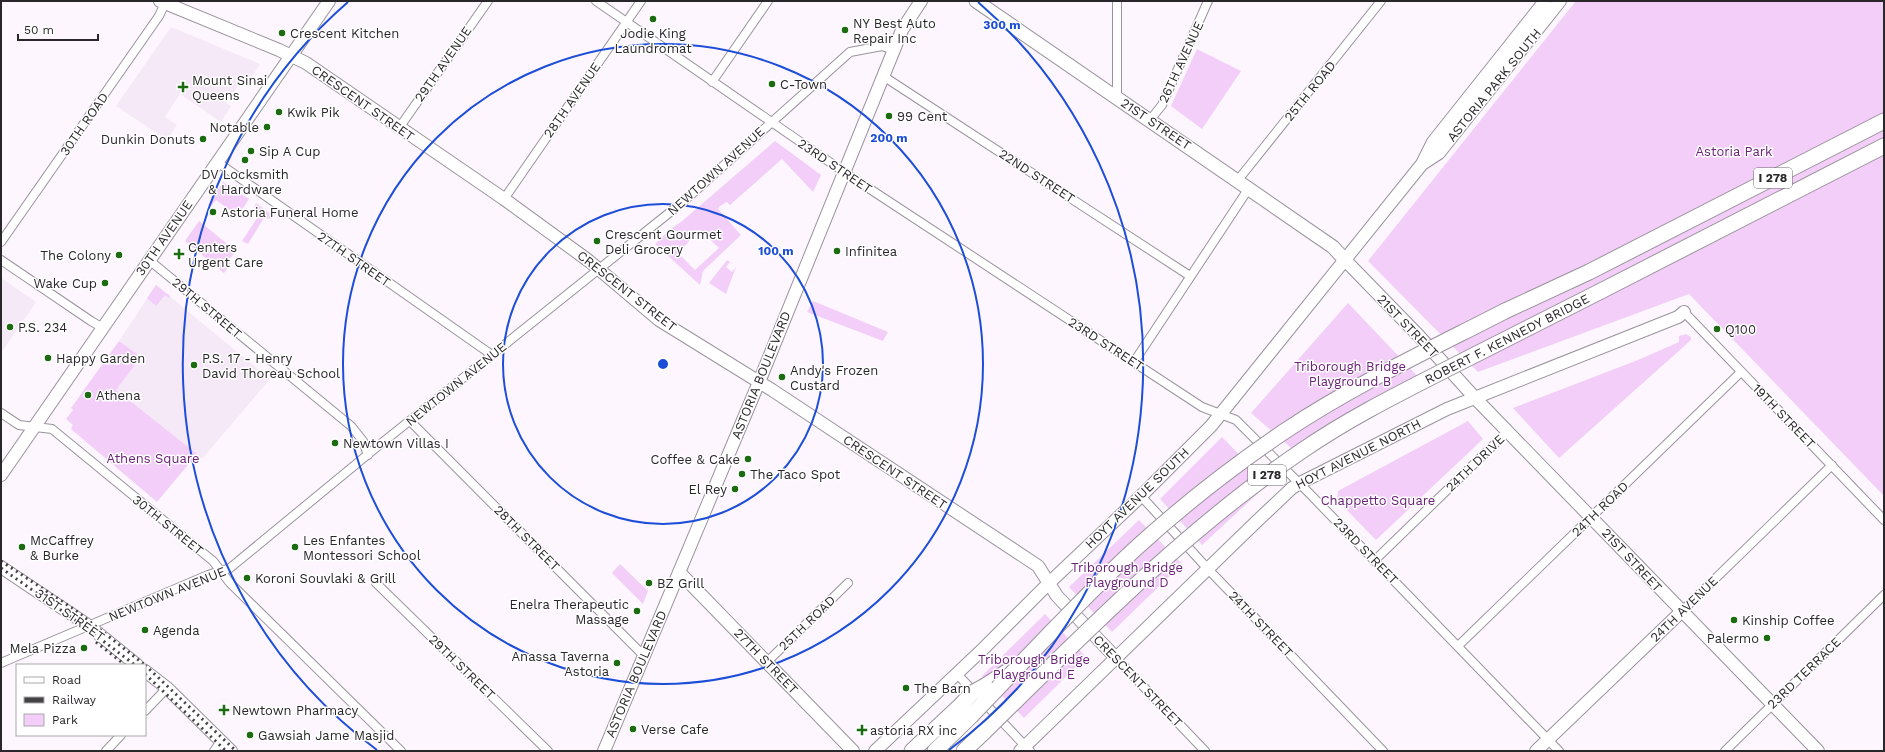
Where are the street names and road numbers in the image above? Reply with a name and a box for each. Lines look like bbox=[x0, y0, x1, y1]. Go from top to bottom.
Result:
street label: 26TH AVENUE bbox=[1156, 19, 1206, 105]
street label: 29TH AVENUE bbox=[412, 24, 474, 104]
street label: ASTORIA PARK SOUTH bbox=[1444, 26, 1544, 144]
street label: 25TH ROAD bbox=[1281, 58, 1339, 124]
street label: 28TH AVENUE bbox=[540, 59, 604, 141]
street label: CRESCENT STREET bbox=[309, 62, 417, 144]
street label: 30TH ROAD bbox=[57, 90, 111, 158]
street label: 21ST STREET bbox=[1118, 95, 1194, 153]
street label: NEWTOWN AVENUE bbox=[665, 124, 767, 218]
street label: 23RD STREET bbox=[795, 136, 875, 196]
street label: 22ND STREET bbox=[996, 146, 1078, 206]
road number: I 278 bbox=[1754, 168, 1792, 188]
street label: 30TH AVENUE bbox=[132, 197, 196, 279]
street label: 27TH STREET bbox=[315, 228, 393, 290]
street label: CRESCENT STREET bbox=[574, 248, 680, 334]
street label: 29TH STREET bbox=[169, 275, 245, 342]
street label: ROBERT F. KENNEDY BRIDGE bbox=[1422, 291, 1592, 387]
street label: 21ST STREET bbox=[1374, 292, 1442, 361]
street label: ASTORIA BOULEVARD bbox=[728, 309, 794, 441]
street label: 23RD STREET bbox=[1066, 314, 1146, 374]
street label: NEWTOWN AVENUE bbox=[403, 339, 509, 429]
street label: 19TH STREET bbox=[1750, 381, 1819, 451]
street label: HOYT AVENUE NORTH bbox=[1293, 416, 1423, 492]
street label: 24TH DRIVE bbox=[1443, 431, 1507, 495]
street label: CRESCENT STREET bbox=[840, 432, 950, 512]
street label: HOYT AVENUE SOUTH bbox=[1082, 444, 1192, 552]
road number: I 278 bbox=[1248, 465, 1286, 485]
street label: 24TH ROAD bbox=[1569, 478, 1631, 540]
street label: 30TH STREET bbox=[130, 492, 206, 558]
street label: 28TH STREET bbox=[491, 502, 563, 574]
street label: 23RD STREET bbox=[1331, 515, 1402, 587]
street label: 21ST STREET bbox=[1599, 525, 1665, 595]
street label: NEWTOWN AVENUE bbox=[106, 564, 228, 624]
street label: 24TH AVENUE bbox=[1647, 573, 1721, 645]
street label: 31ST STREET bbox=[32, 586, 108, 645]
street label: 24TH STREET bbox=[1226, 588, 1296, 660]
street label: 25TH ROAD bbox=[776, 592, 838, 654]
street label: ASTORIA BOULEVARD bbox=[602, 608, 670, 740]
street label: 27TH STREET bbox=[731, 625, 801, 697]
street label: 29TH STREET bbox=[426, 632, 498, 702]
street label: CRESCENT STREET bbox=[1090, 632, 1186, 730]
street label: 23RD TERRACE bbox=[1764, 634, 1844, 712]

